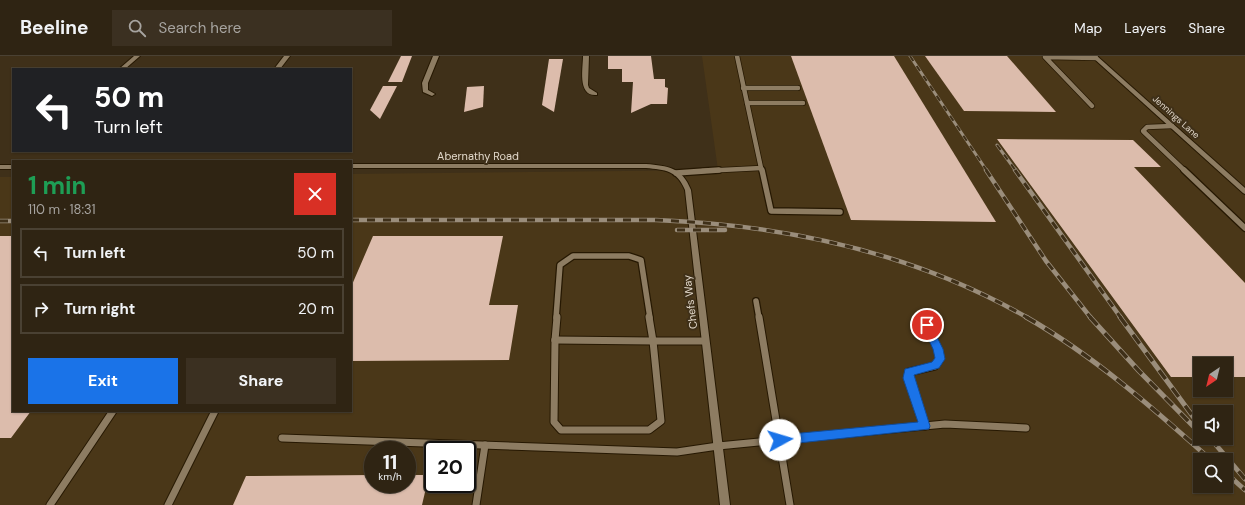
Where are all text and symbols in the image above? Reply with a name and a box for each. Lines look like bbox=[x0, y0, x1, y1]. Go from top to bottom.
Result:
search box bbox=[112, 10, 392, 46]
text: Beeline bbox=[20, 15, 88, 40]
icon: search bbox=[126, 17, 148, 39]
text: Search here bbox=[158, 18, 241, 38]
text: Map bbox=[1074, 19, 1102, 37]
text: Layers bbox=[1124, 19, 1166, 37]
text: Share bbox=[1188, 19, 1225, 37]
text: 50 m bbox=[94, 79, 164, 116]
icon: left bbox=[28, 84, 80, 136]
street label: Jennings Lane bbox=[1150, 93, 1202, 141]
text: Turn left bbox=[94, 115, 163, 139]
street label: Abernathy Road bbox=[437, 149, 519, 163]
text: 1 min bbox=[28, 170, 86, 201]
button: close bbox=[294, 173, 336, 215]
text: 110 m · 18:31 bbox=[28, 201, 96, 218]
icon: left bbox=[30, 242, 52, 264]
text: Turn left bbox=[64, 243, 125, 263]
text: 50 m bbox=[297, 243, 334, 263]
street label: Chefs Way bbox=[680, 274, 700, 330]
icon: right bbox=[30, 298, 52, 320]
text: Turn right bbox=[64, 299, 135, 319]
text: 20 m bbox=[298, 299, 334, 319]
pin bbox=[910, 308, 944, 342]
icon: arrive bbox=[916, 314, 938, 336]
north arrow bbox=[1193, 357, 1233, 397]
map controls bbox=[1193, 357, 1233, 493]
button: Exit bbox=[28, 358, 178, 404]
button: Share bbox=[186, 358, 336, 404]
button: sound bbox=[1193, 405, 1233, 445]
position arrow bbox=[759, 419, 801, 461]
speed limit sign: 20 bbox=[424, 441, 476, 493]
text: 11 bbox=[383, 449, 397, 475]
button: search bbox=[1193, 453, 1233, 493]
text: km/h bbox=[378, 470, 402, 483]

